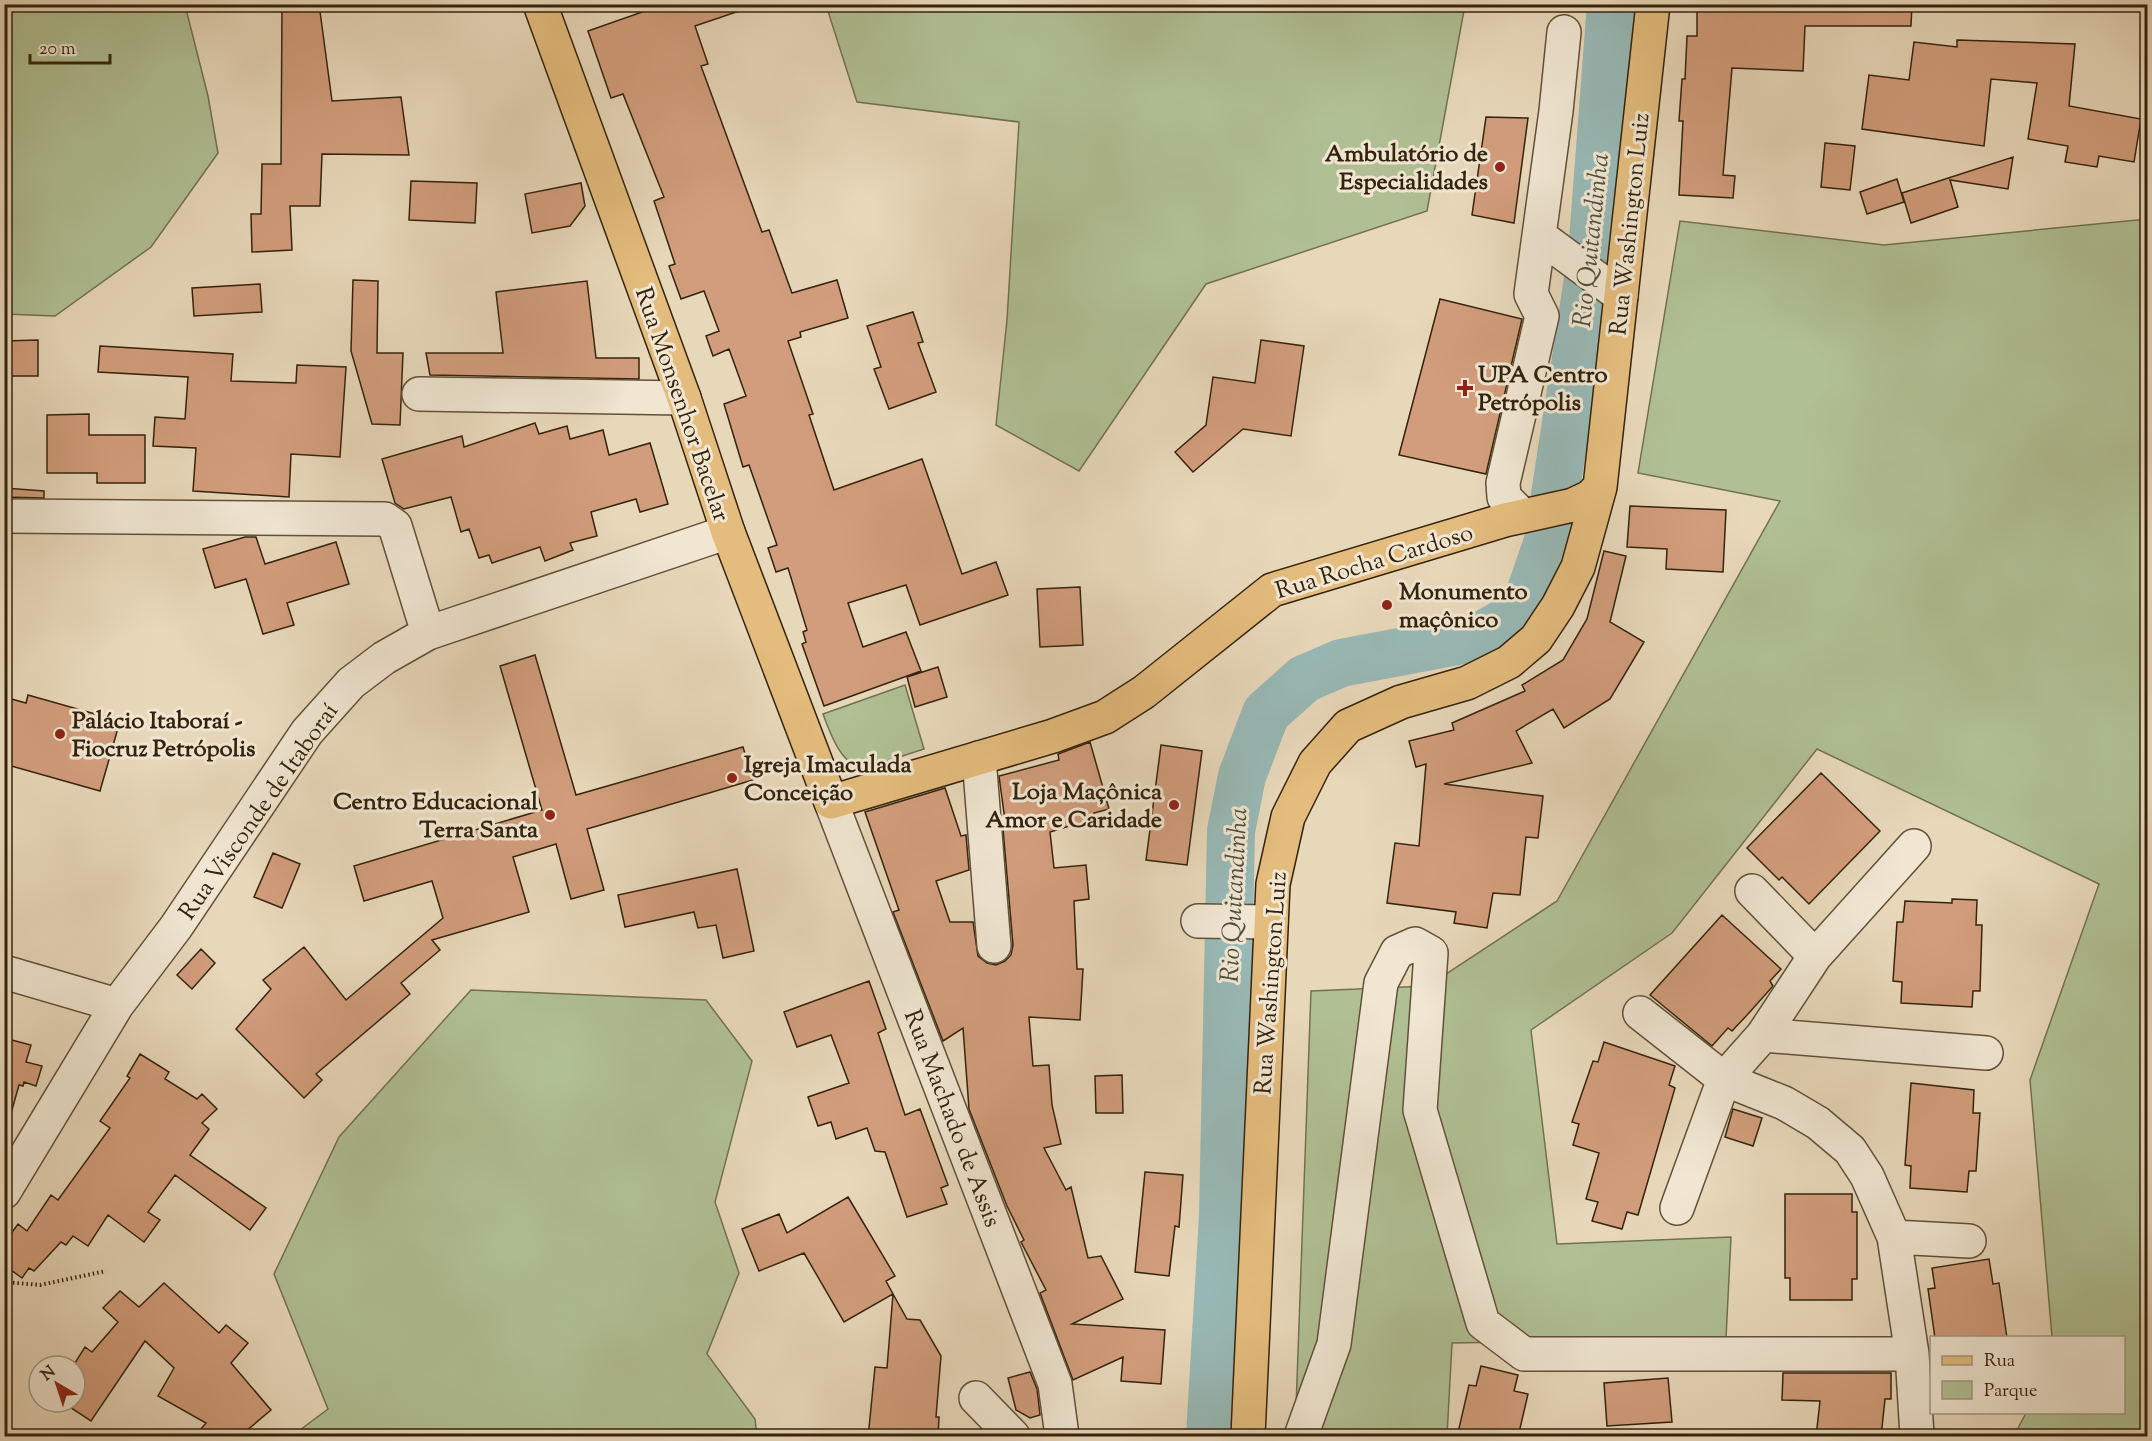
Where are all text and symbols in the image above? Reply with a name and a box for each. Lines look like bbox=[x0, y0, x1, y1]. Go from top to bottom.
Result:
scale bar bbox=[30, 27, 110, 65]
text: 20 m bbox=[39, 37, 76, 63]
street label: Rua Washington Luiz bbox=[1602, 111, 1660, 337]
place label: Ambulatório de Especialidades bbox=[1325, 138, 1488, 200]
water label: Rio Quitandinha bbox=[1565, 151, 1620, 329]
marker: Ambulatório de Especialidades bbox=[1493, 160, 1507, 174]
street label: Rua Monsenhor Bacelar bbox=[625, 283, 737, 526]
place label: UPA Centro Petrópolis bbox=[1478, 359, 1608, 421]
marker: UPA Centro Petrópolis bbox=[1456, 379, 1474, 397]
street label: Rua Rocha Cardoso bbox=[1272, 517, 1478, 609]
place label: Monumento maçônico bbox=[1399, 576, 1528, 638]
marker: Monumento maçônico bbox=[1380, 598, 1394, 612]
street label: Rua Visconde de Itaboraí bbox=[172, 697, 348, 928]
place label: Palácio Itaboraí - Fiocruz Petrópolis bbox=[72, 705, 256, 767]
marker: Palácio Itaboraí - Fiocruz Petrópolis bbox=[53, 727, 67, 741]
place label: Igreja Imaculada Conceição bbox=[744, 749, 913, 811]
marker: Igreja Imaculada Conceição bbox=[725, 771, 739, 785]
place label: Loja Maçônica Amor e Caridade bbox=[985, 776, 1163, 838]
place label: Centro Educacional Terra Santa bbox=[333, 786, 539, 848]
marker: Loja Maçônica Amor e Caridade bbox=[1167, 798, 1181, 812]
water label: Rio Quitandinha bbox=[1212, 807, 1259, 983]
marker: Centro Educacional Terra Santa bbox=[543, 808, 557, 822]
street label: Rua Washington Luiz bbox=[1247, 870, 1297, 1096]
street label: Rua Machado de Assis bbox=[894, 1005, 1008, 1232]
legend bbox=[1930, 1336, 2125, 1414]
text: Rua bbox=[1984, 1349, 2015, 1375]
north arrow bbox=[27, 1354, 87, 1414]
text: N bbox=[37, 1361, 62, 1387]
text: Parque bbox=[1984, 1379, 2037, 1405]

